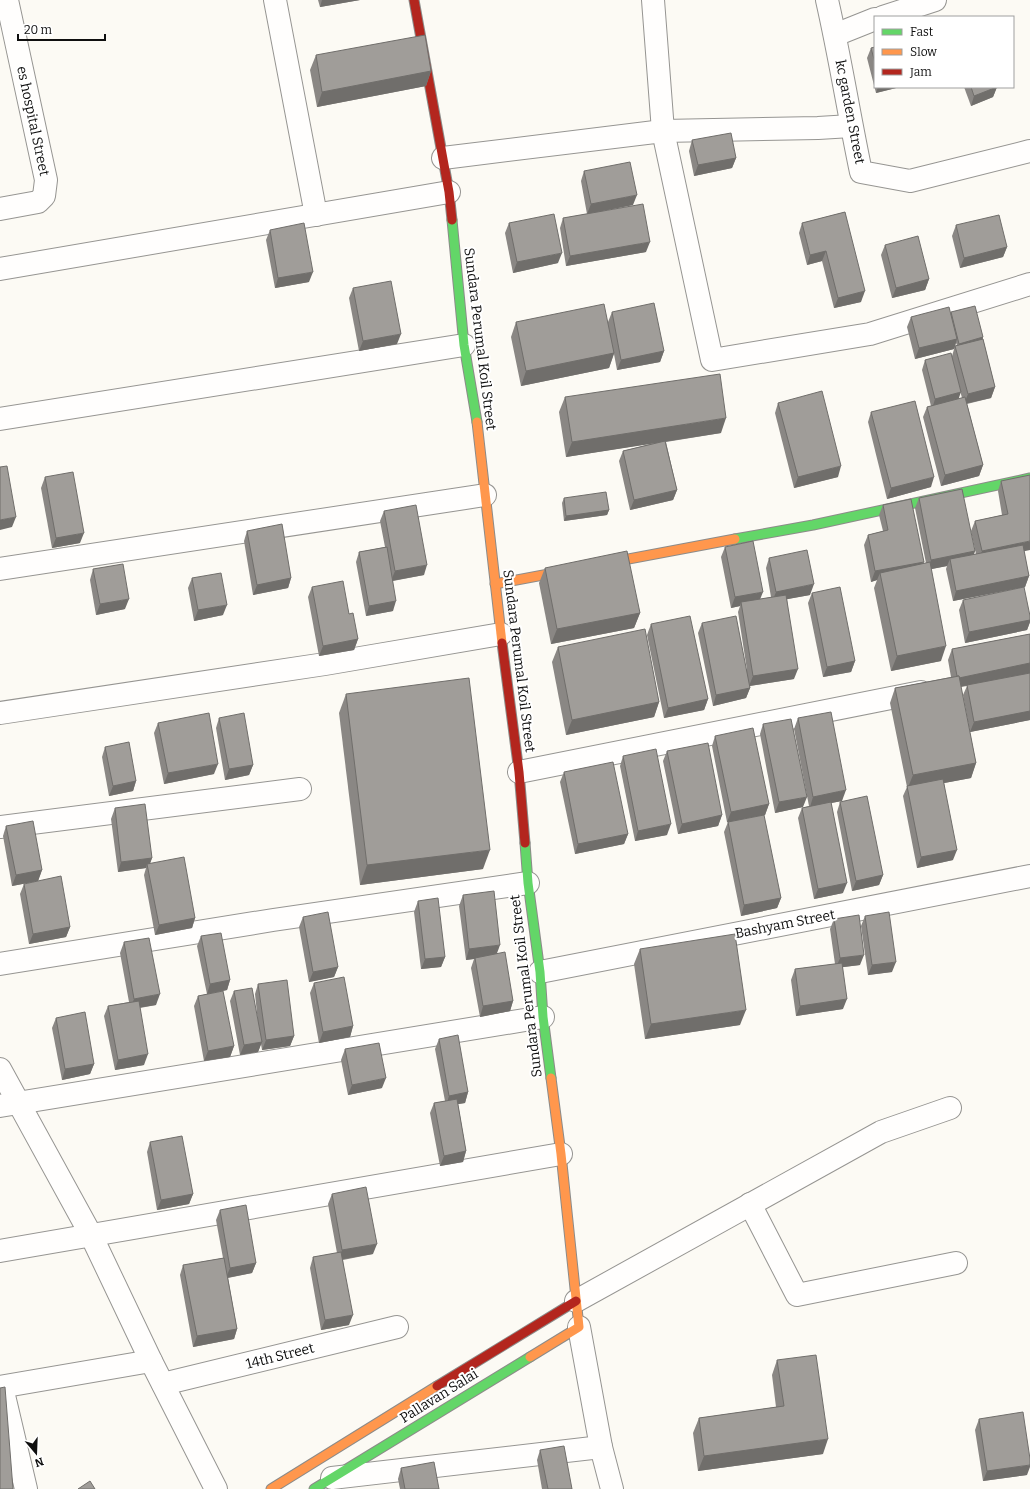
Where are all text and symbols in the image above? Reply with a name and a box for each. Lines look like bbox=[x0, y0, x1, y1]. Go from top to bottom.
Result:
scale bar bbox=[18, 16, 105, 42]
legend bbox=[874, 16, 1014, 88]
text: 20 m bbox=[24, 23, 53, 37]
text: Fast bbox=[910, 25, 934, 39]
text: Slow bbox=[910, 45, 937, 59]
street label: kc garden Street bbox=[832, 58, 868, 166]
street label: es hospital Street bbox=[13, 64, 53, 178]
text: Jam bbox=[909, 65, 932, 79]
street label: Sundara Perumal Koil Street bbox=[460, 247, 500, 431]
street label: Sundara Perumal Koil Street bbox=[499, 569, 539, 753]
street label: Sundara Perumal Koil Street bbox=[506, 894, 546, 1078]
street label: Bashyam Street bbox=[733, 906, 837, 942]
street label: 14th Street bbox=[244, 1339, 316, 1373]
street label: Pallavan Salai bbox=[397, 1365, 481, 1427]
north arrow bbox=[16, 1433, 56, 1473]
text: N bbox=[32, 1454, 45, 1470]

